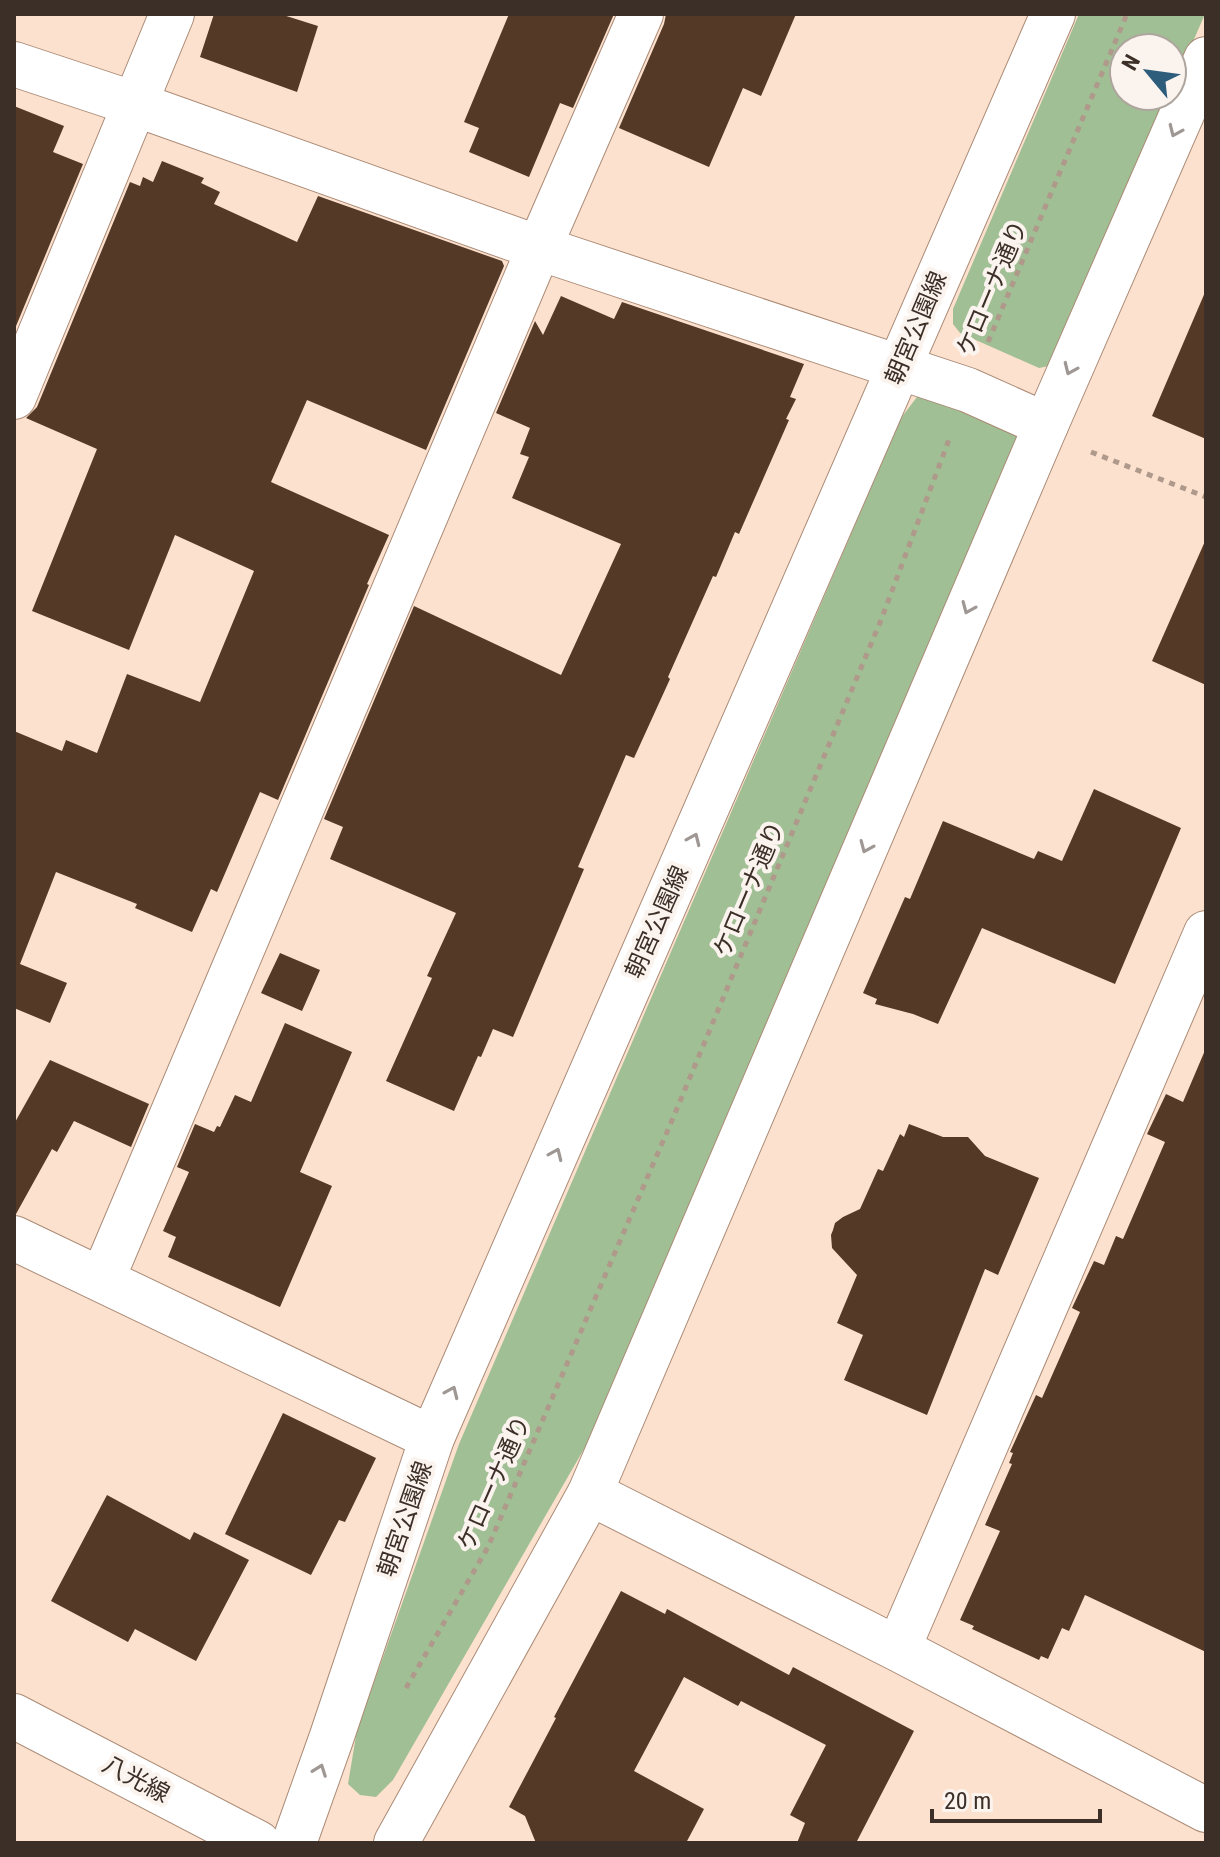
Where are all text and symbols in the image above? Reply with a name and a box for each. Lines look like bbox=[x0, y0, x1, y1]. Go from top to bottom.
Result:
north arrow bbox=[1108, 32, 1188, 112]
text: N bbox=[1117, 51, 1145, 75]
one-way arrow bbox=[1168, 123, 1184, 137]
street label: ケローナ通り bbox=[951, 216, 1033, 360]
street label: 朝宮公園線 bbox=[880, 267, 952, 389]
one-way arrow bbox=[1064, 361, 1080, 375]
one-way arrow bbox=[961, 600, 977, 614]
street label: ケローナ通り bbox=[708, 817, 790, 961]
one-way arrow bbox=[684, 832, 700, 847]
one-way arrow bbox=[859, 839, 875, 853]
street label: 朝宮公園線 bbox=[620, 861, 694, 983]
one-way arrow bbox=[546, 1148, 562, 1162]
one-way arrow bbox=[442, 1386, 458, 1400]
street label: ケローナ通り bbox=[452, 1412, 536, 1554]
street label: 朝宮公園線 bbox=[372, 1458, 438, 1580]
street label: 八光線 bbox=[98, 1750, 174, 1808]
one-way arrow bbox=[310, 1763, 327, 1777]
scale bar bbox=[932, 1773, 1100, 1823]
text: 20 m bbox=[944, 1787, 991, 1815]

